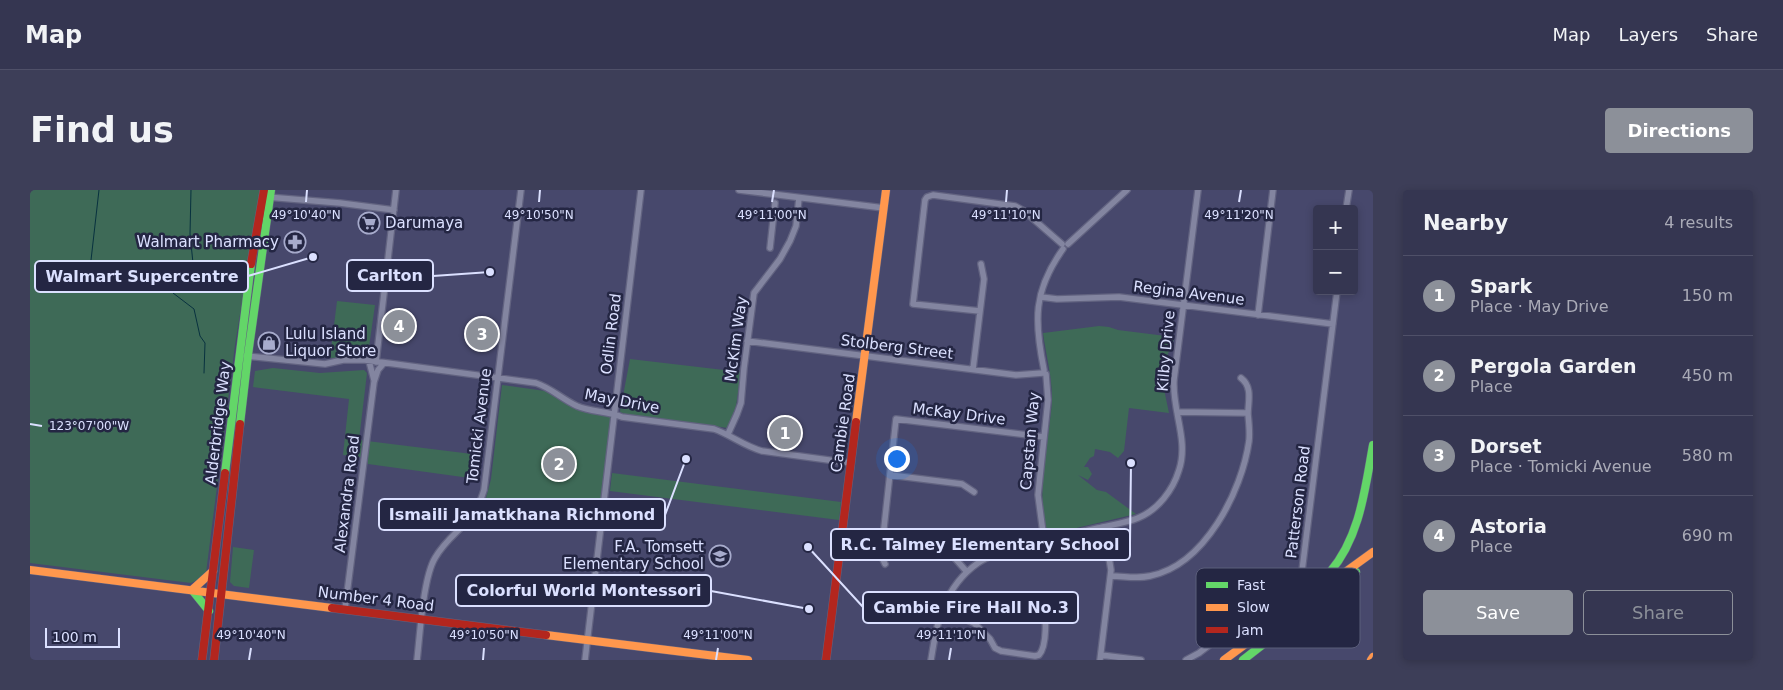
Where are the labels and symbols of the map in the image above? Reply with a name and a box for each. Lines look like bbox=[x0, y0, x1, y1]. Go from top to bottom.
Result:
text: 49°10'40"N bbox=[271, 208, 341, 222]
text: 49°10'50"N bbox=[504, 208, 574, 222]
text: 49°11'00"N bbox=[737, 208, 807, 222]
text: 49°11'10"N bbox=[971, 208, 1041, 222]
text: 49°11'20"N bbox=[1204, 208, 1274, 222]
supermarket icon: Darumaya bbox=[357, 211, 381, 235]
place label: Darumaya bbox=[385, 214, 463, 232]
pharmacy icon: Walmart Pharmacy bbox=[283, 230, 307, 254]
place label: Walmart Pharmacy bbox=[137, 233, 279, 251]
callout: Carlton bbox=[347, 260, 433, 291]
callout: Walmart Supercentre bbox=[35, 261, 248, 292]
text: Carlton bbox=[357, 266, 423, 285]
text: Walmart Supercentre bbox=[45, 267, 239, 286]
street label: Regina Avenue bbox=[1132, 277, 1246, 309]
street label: Odlin Road bbox=[597, 292, 625, 376]
street label: McKim Way bbox=[721, 295, 751, 383]
pin: 4 bbox=[383, 307, 415, 345]
street label: Kilby Drive bbox=[1153, 310, 1179, 392]
pin: 3 bbox=[466, 315, 498, 353]
place label: Lulu Island Liquor Store bbox=[285, 325, 376, 360]
shop icon: Lulu Island Liquor Store bbox=[257, 331, 281, 355]
street label: Stolberg Street bbox=[840, 331, 954, 363]
street label: Alderbridge Way bbox=[201, 360, 235, 486]
street label: Tomicki Avenue bbox=[463, 367, 495, 486]
street label: Cambie Road bbox=[827, 372, 859, 474]
street label: May Drive bbox=[583, 385, 661, 417]
street label: Capstan Way bbox=[1017, 391, 1043, 491]
street label: McKay Drive bbox=[911, 399, 1007, 429]
pin: 1 bbox=[769, 414, 801, 452]
text: 123°07'00"W bbox=[49, 419, 129, 433]
street label: Alexandra Road bbox=[331, 434, 363, 554]
pin: 2 bbox=[543, 445, 575, 483]
street label: Patterson Road bbox=[1282, 445, 1314, 559]
your location bbox=[884, 446, 910, 472]
callout: Ismaili Jamatkhana Richmond bbox=[379, 499, 665, 530]
text: Ismaili Jamatkhana Richmond bbox=[389, 505, 655, 524]
callout: R.C. Talmey Elementary School bbox=[831, 529, 1130, 560]
text: R.C. Talmey Elementary School bbox=[840, 535, 1120, 554]
place label: F.A. Tomsett Elementary School bbox=[563, 538, 704, 573]
school or university icon: F.A. Tomsett Elementary School bbox=[708, 544, 732, 568]
legend bbox=[1196, 568, 1360, 648]
callout: Colorful World Montessori bbox=[456, 575, 711, 606]
text: Fast bbox=[1237, 577, 1266, 593]
text: Colorful World Montessori bbox=[466, 581, 702, 600]
street label: Number 4 Road bbox=[317, 583, 435, 615]
callout: Cambie Fire Hall No.3 bbox=[863, 592, 1078, 623]
text: Cambie Fire Hall No.3 bbox=[873, 598, 1069, 617]
text: Slow bbox=[1237, 599, 1270, 615]
text: Jam bbox=[1236, 622, 1263, 638]
scale bar bbox=[45, 625, 120, 648]
text: 49°10'40"N bbox=[216, 628, 286, 642]
text: 49°10'50"N bbox=[449, 628, 519, 642]
text: 49°11'00"N bbox=[683, 628, 753, 642]
text: 49°11'10"N bbox=[916, 628, 986, 642]

